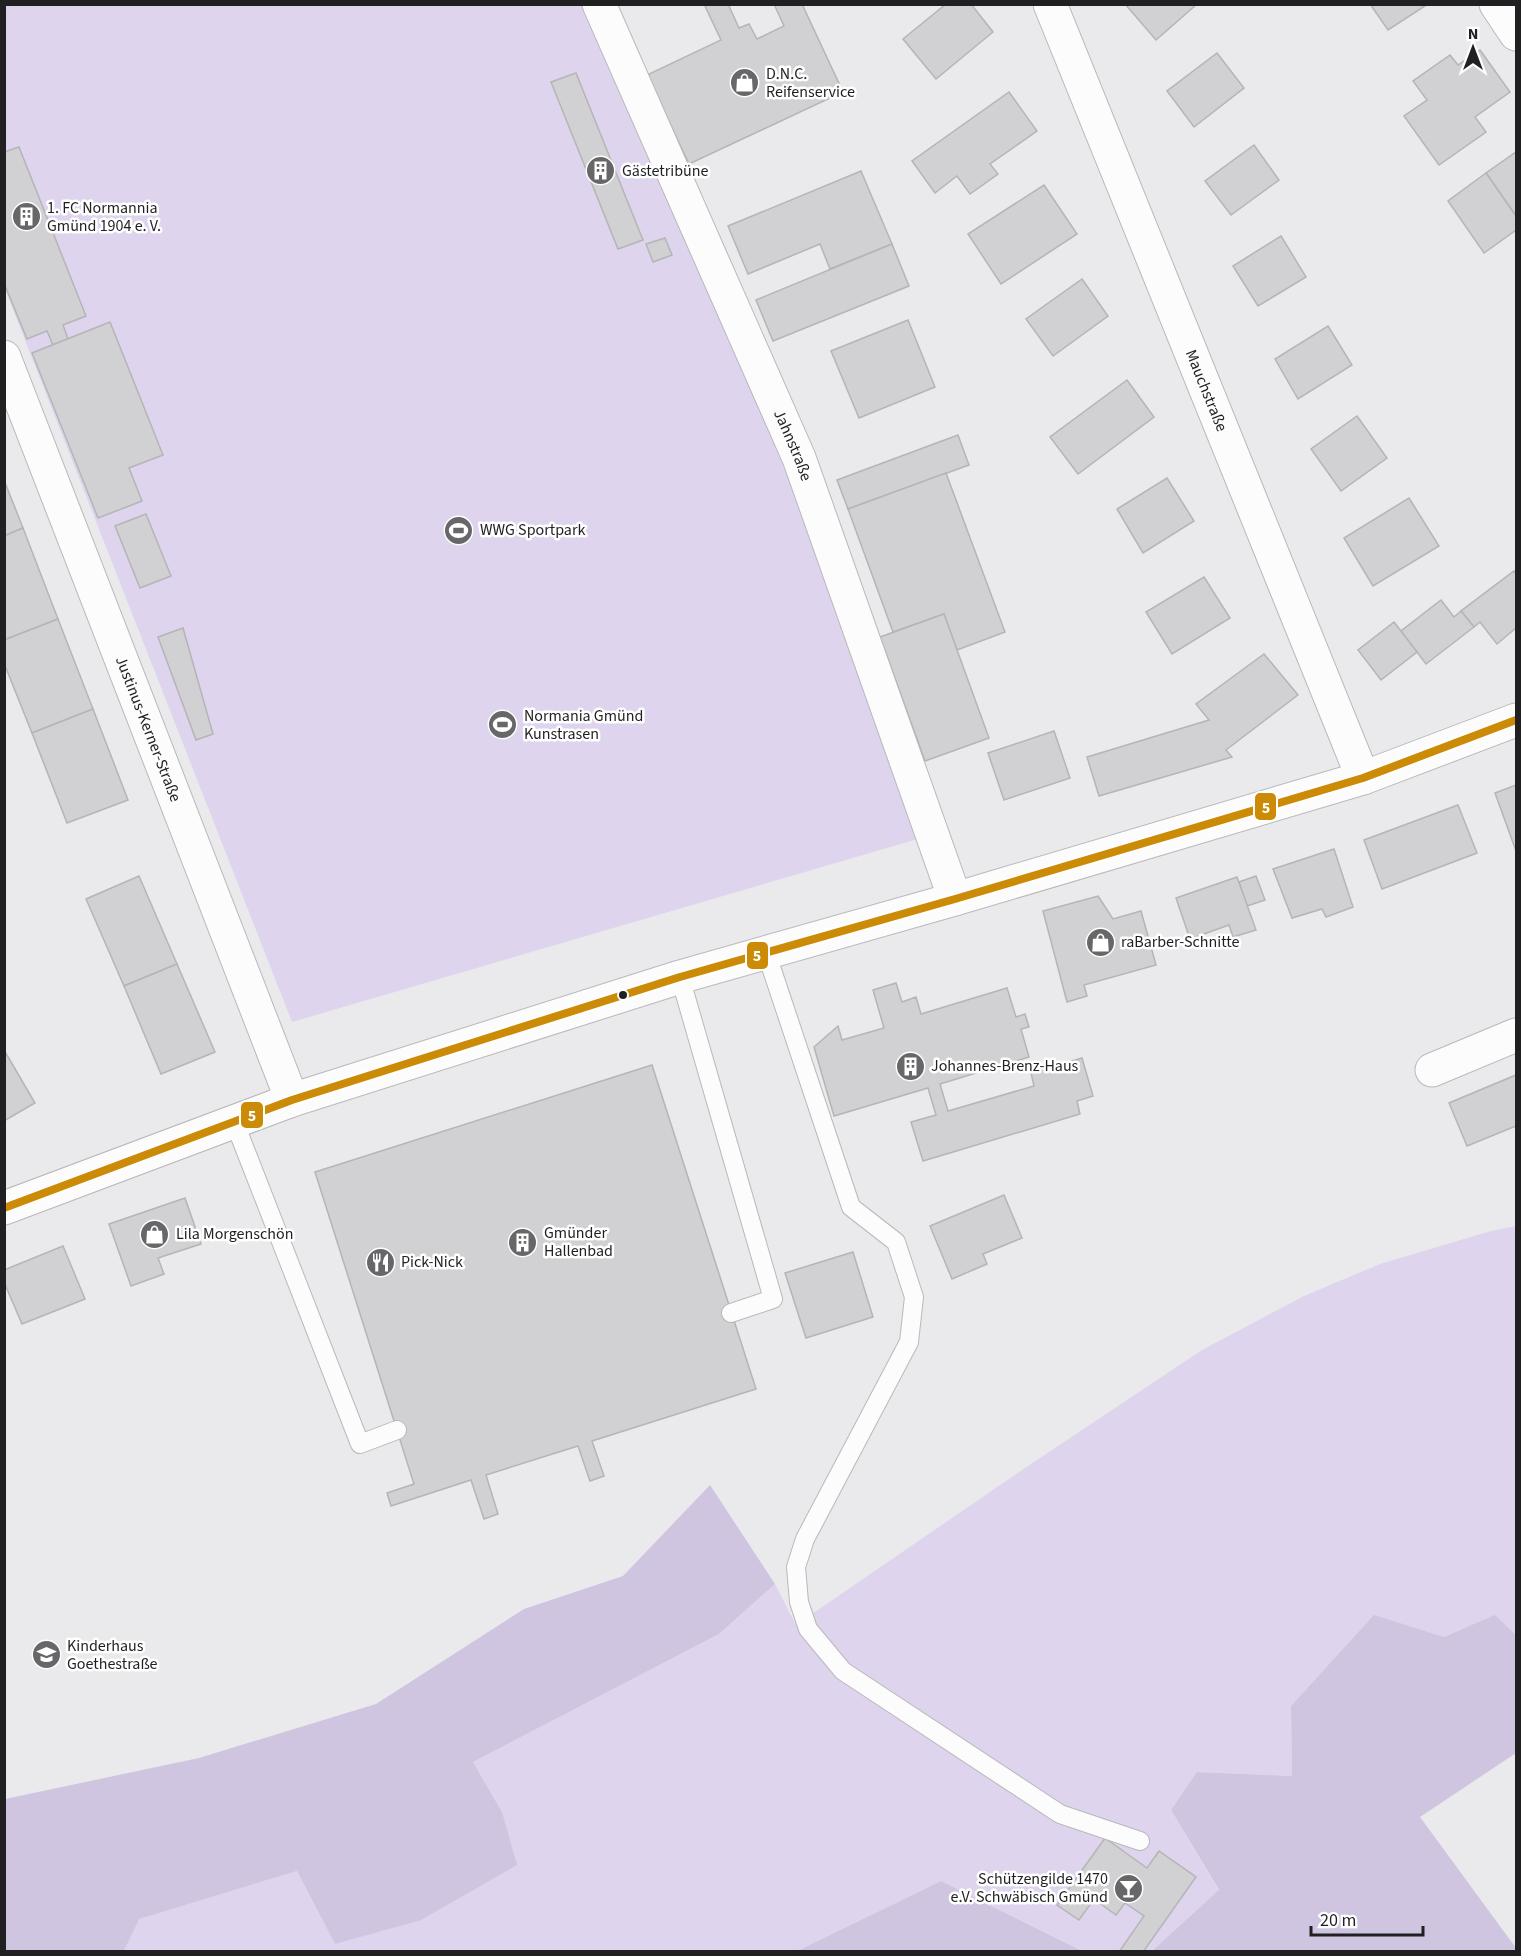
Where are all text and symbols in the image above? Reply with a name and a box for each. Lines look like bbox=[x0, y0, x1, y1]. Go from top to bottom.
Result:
north arrow bbox=[1443, 18, 1503, 78]
text: N bbox=[1468, 23, 1478, 45]
place label: D.N.C. Reifenservice bbox=[766, 63, 855, 103]
shop icon: D.N.C. Reifenservice bbox=[729, 67, 761, 99]
building icon: Gästetribüne bbox=[585, 155, 617, 187]
place label: Gästetribüne bbox=[622, 160, 708, 182]
place label: 1. FC Normannia Gmünd 1904 e. V. bbox=[47, 197, 161, 237]
building icon: 1. FC Normannia Gmünd 1904 e. V. bbox=[10, 201, 42, 233]
street label: Mauchstraße bbox=[1180, 346, 1233, 435]
street label: Jahnstraße bbox=[768, 406, 817, 484]
sports icon: WWG Sportpark bbox=[443, 514, 475, 546]
place label: WWG Sportpark bbox=[480, 519, 585, 541]
street label: Justinus-Kerner-Straße bbox=[110, 653, 186, 805]
place label: Normania Gmünd Kunstrasen bbox=[524, 705, 643, 745]
sports icon: Normania Gmünd Kunstrasen bbox=[487, 709, 519, 741]
line badge: 5 bbox=[1254, 792, 1277, 821]
text: 5 bbox=[1262, 797, 1270, 819]
shop icon: raBarber-Schnitte bbox=[1084, 926, 1116, 958]
place label: raBarber-Schnitte bbox=[1121, 931, 1239, 953]
line badge: 5 bbox=[746, 941, 769, 970]
text: 5 bbox=[753, 945, 761, 967]
unlabelled marker bbox=[617, 989, 629, 1001]
building icon: Johannes-Brenz-Haus bbox=[894, 1050, 926, 1082]
place label: Johannes-Brenz-Haus bbox=[931, 1055, 1079, 1077]
line badge: 5 bbox=[240, 1101, 264, 1129]
text: 5 bbox=[248, 1105, 256, 1127]
shop icon: Lila Morgenschön bbox=[139, 1218, 171, 1250]
place label: Gmünder Hallenbad bbox=[544, 1222, 613, 1262]
place label: Lila Morgenschön bbox=[176, 1223, 293, 1245]
building icon: Gmünder Hallenbad bbox=[507, 1226, 539, 1258]
restaurant icon: Pick-Nick bbox=[364, 1246, 396, 1278]
place label: Pick-Nick bbox=[401, 1251, 463, 1273]
place label: Kinderhaus Goethestraße bbox=[67, 1635, 158, 1675]
school or university icon: Kinderhaus Goethestraße bbox=[30, 1639, 62, 1671]
place label: Schützengilde 1470 e.V. Schwäbisch Gmünd bbox=[951, 1868, 1108, 1908]
bar icon: Schützengilde 1470 e.V. Schwäbisch Gmünd bbox=[1113, 1872, 1145, 1904]
scale bar bbox=[1311, 1899, 1424, 1937]
text: 20 m bbox=[1320, 1908, 1356, 1933]

